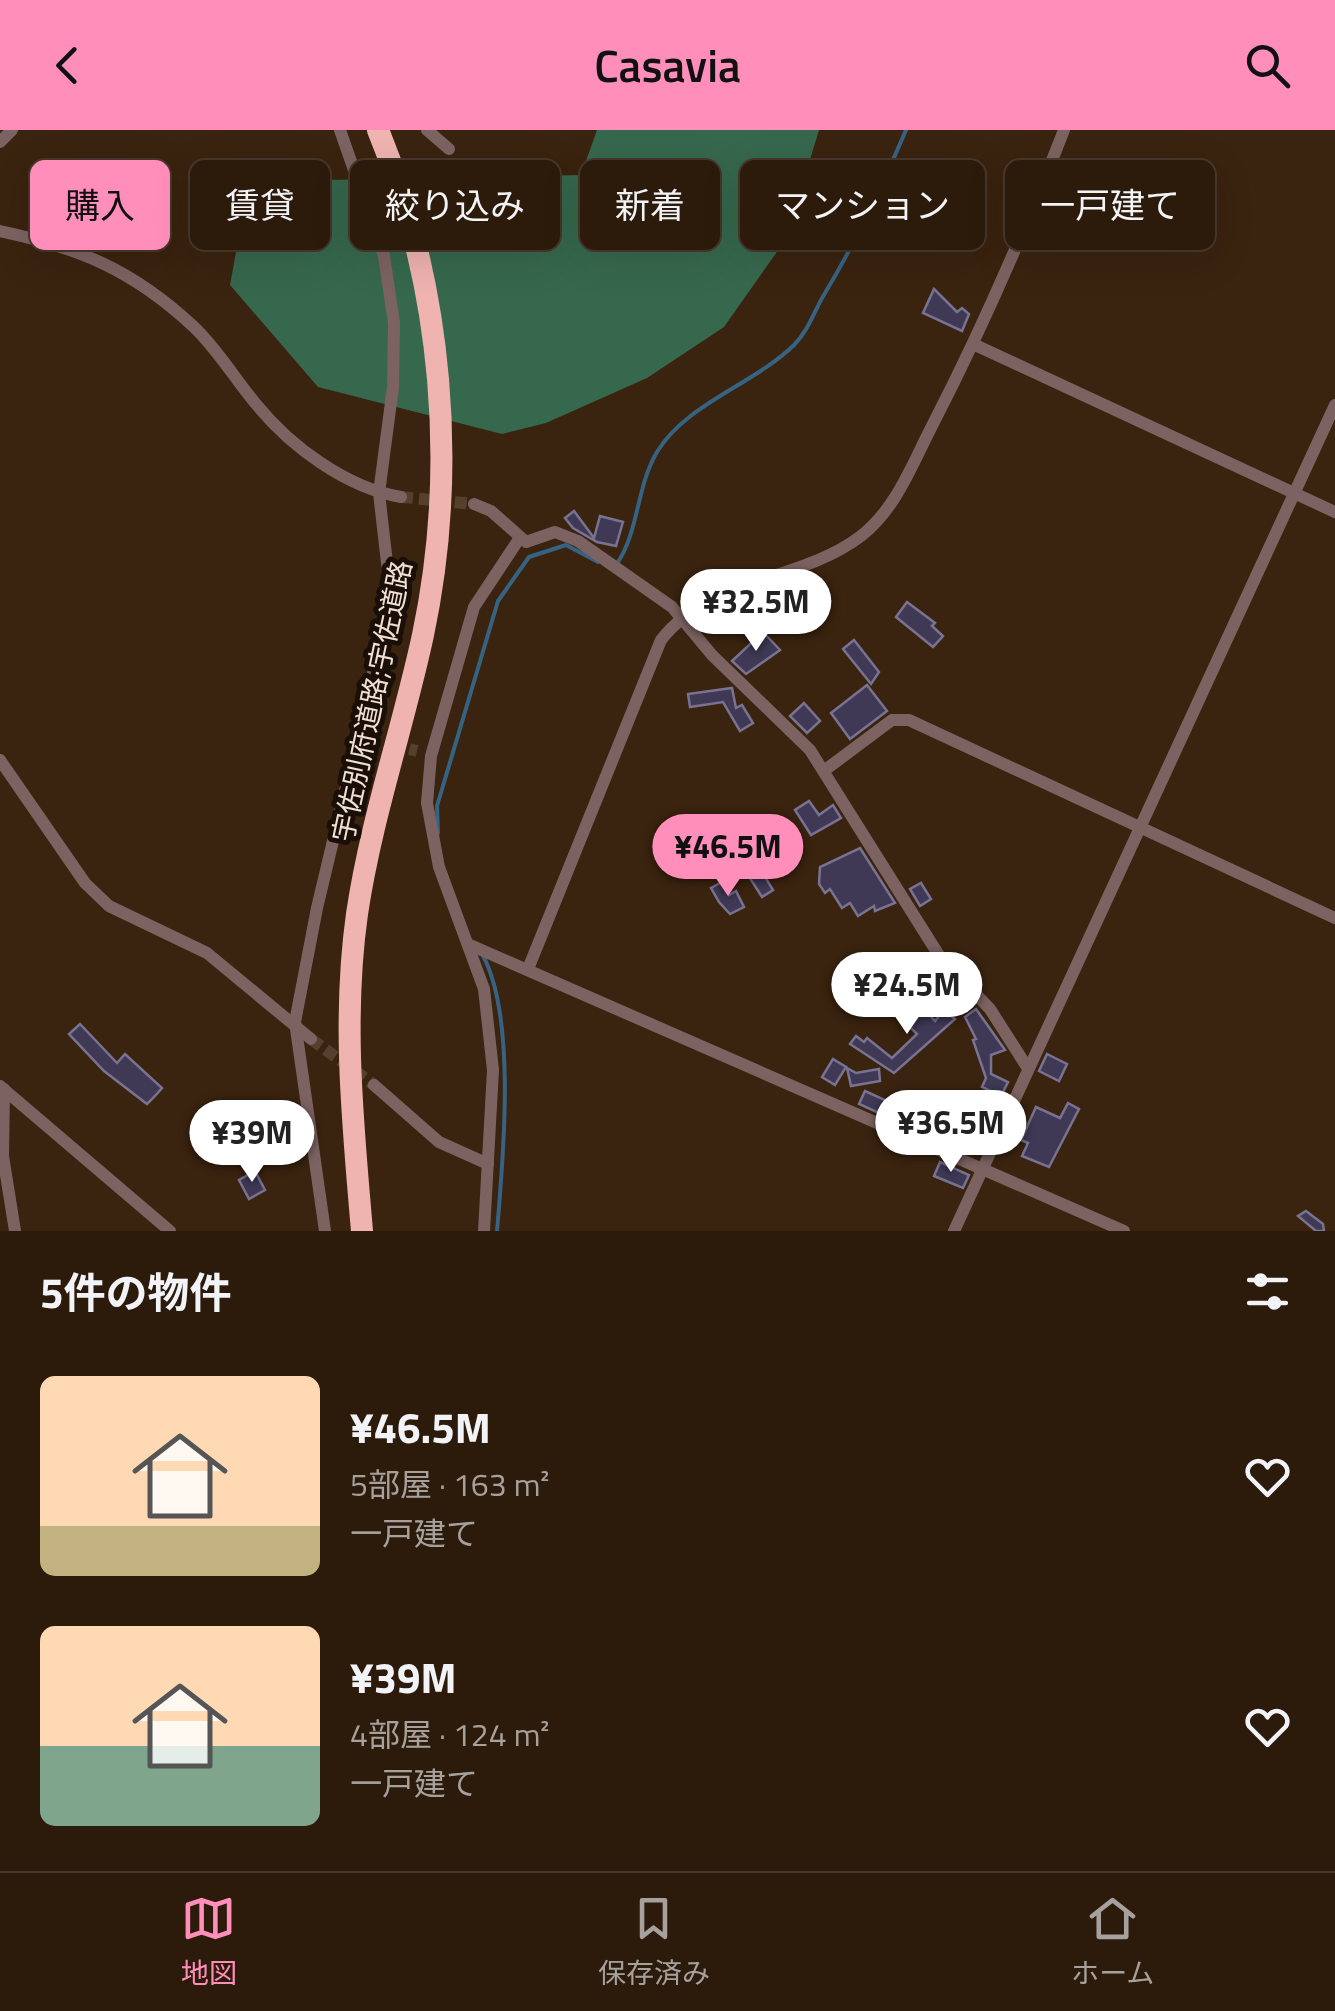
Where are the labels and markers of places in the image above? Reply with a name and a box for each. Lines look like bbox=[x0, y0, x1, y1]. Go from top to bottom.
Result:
pin: ¥32.5M bbox=[675, 569, 837, 654]
pin: ¥46.5M bbox=[647, 814, 809, 899]
pin: ¥24.5M bbox=[826, 952, 988, 1037]
pin: ¥36.5M bbox=[870, 1090, 1032, 1175]
pin: ¥39M bbox=[193, 1100, 311, 1185]

